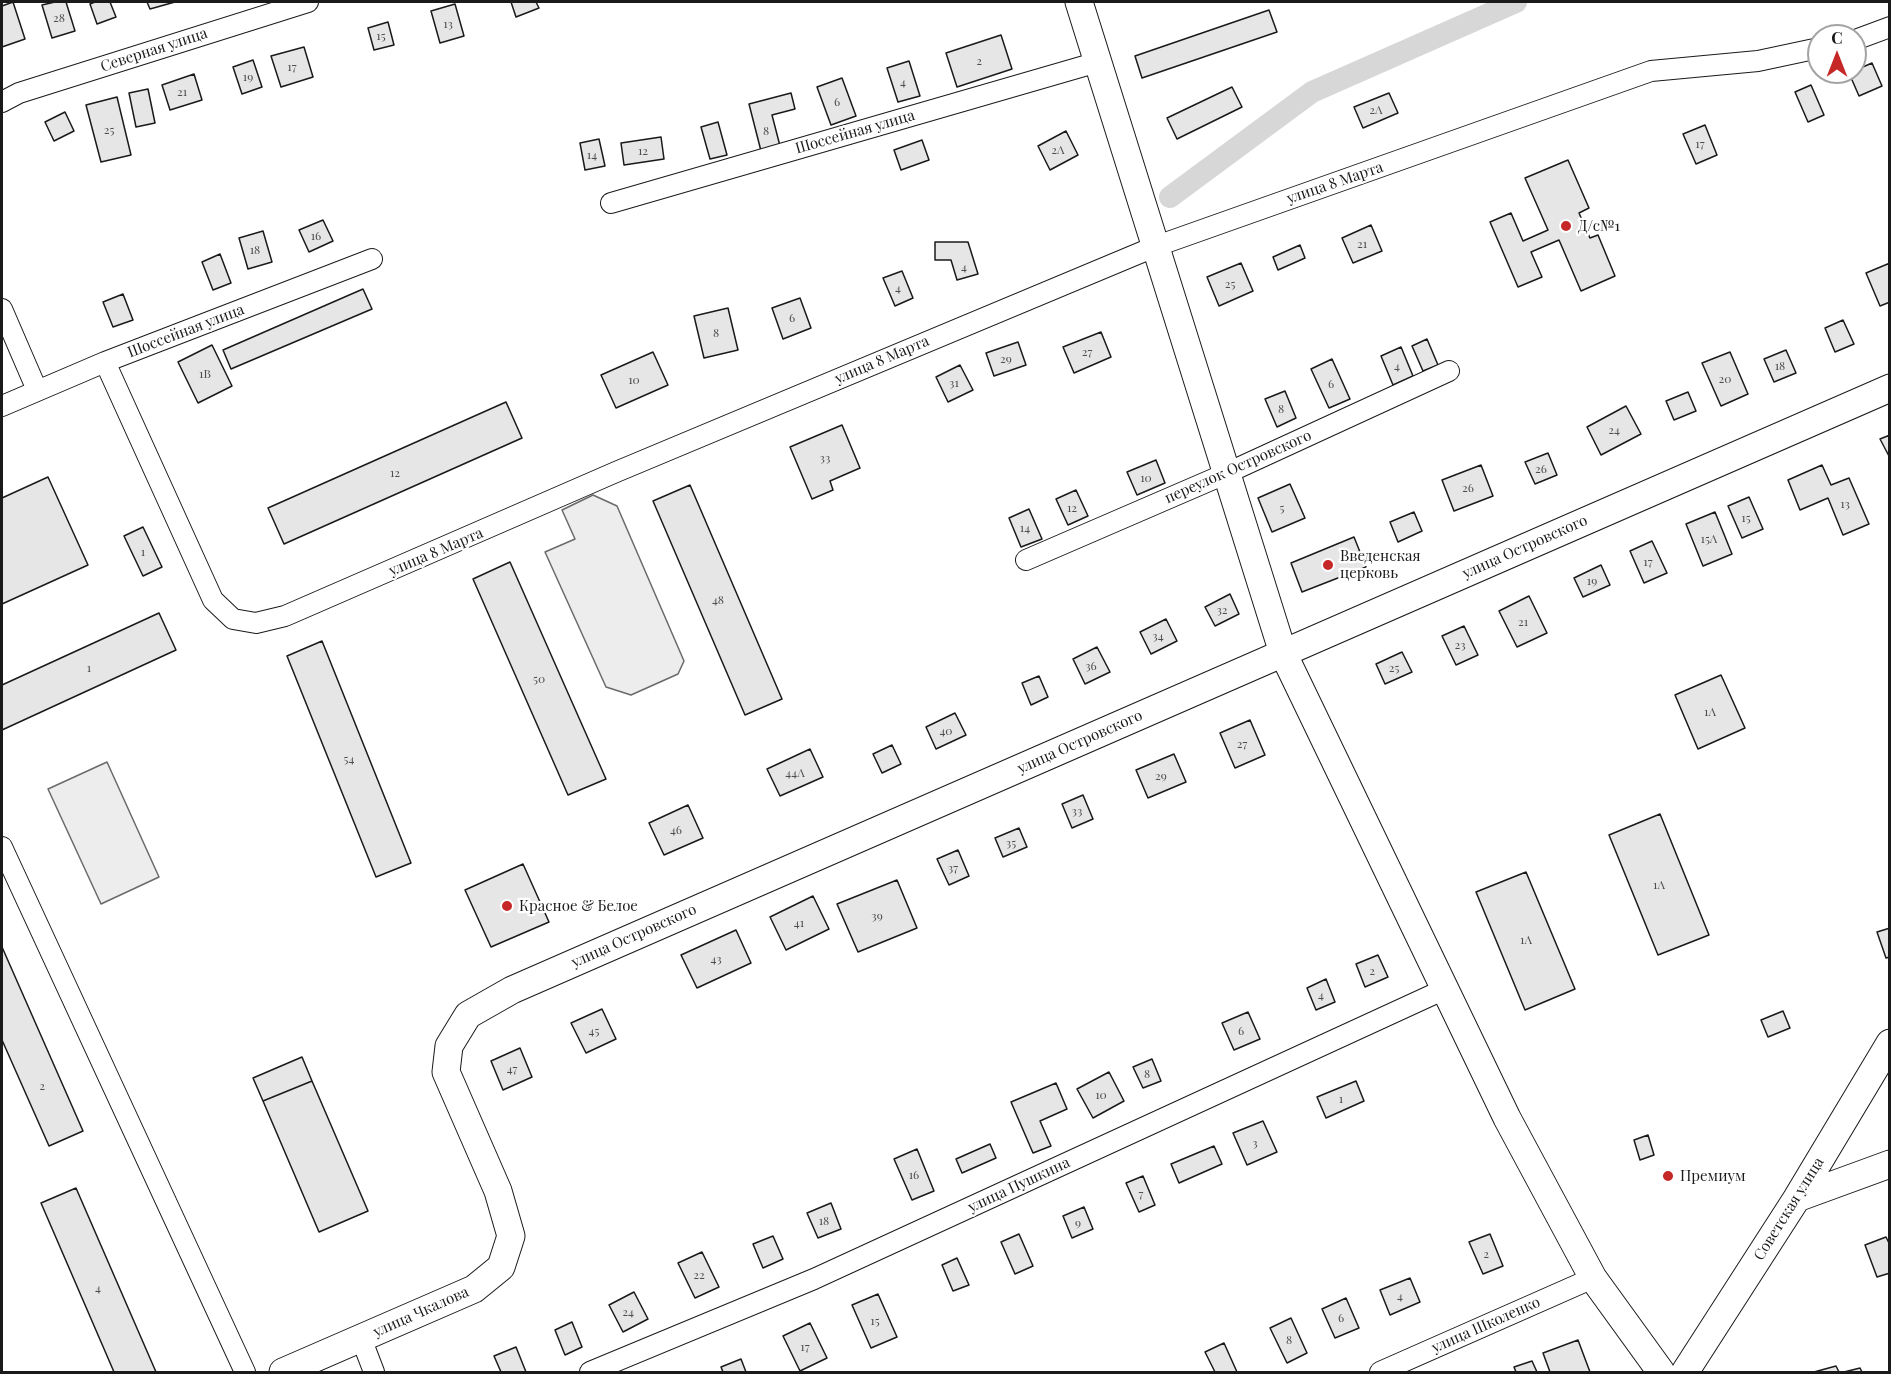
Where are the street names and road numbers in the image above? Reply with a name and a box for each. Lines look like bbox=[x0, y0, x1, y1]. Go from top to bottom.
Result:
street label: Северная улица bbox=[98, 24, 210, 76]
street label: Шоссейная улица bbox=[793, 106, 917, 158]
street label: улица 8 Марта bbox=[1284, 158, 1386, 208]
street label: Шоссейная улица bbox=[125, 300, 247, 362]
street label: улица 8 Марта bbox=[832, 332, 932, 388]
street label: переулок Островского bbox=[1162, 426, 1314, 508]
street label: улица Островского bbox=[1460, 511, 1590, 583]
street label: улица 8 Марта bbox=[386, 524, 486, 580]
street label: улица Островского bbox=[1015, 706, 1145, 778]
street label: улица Островского bbox=[569, 900, 699, 972]
street label: улица Пушкина bbox=[965, 1154, 1073, 1216]
street label: Советская улица bbox=[1750, 1154, 1828, 1264]
street label: улица Чкалова bbox=[370, 1283, 472, 1341]
street label: улица Школенко bbox=[1429, 1293, 1543, 1357]

